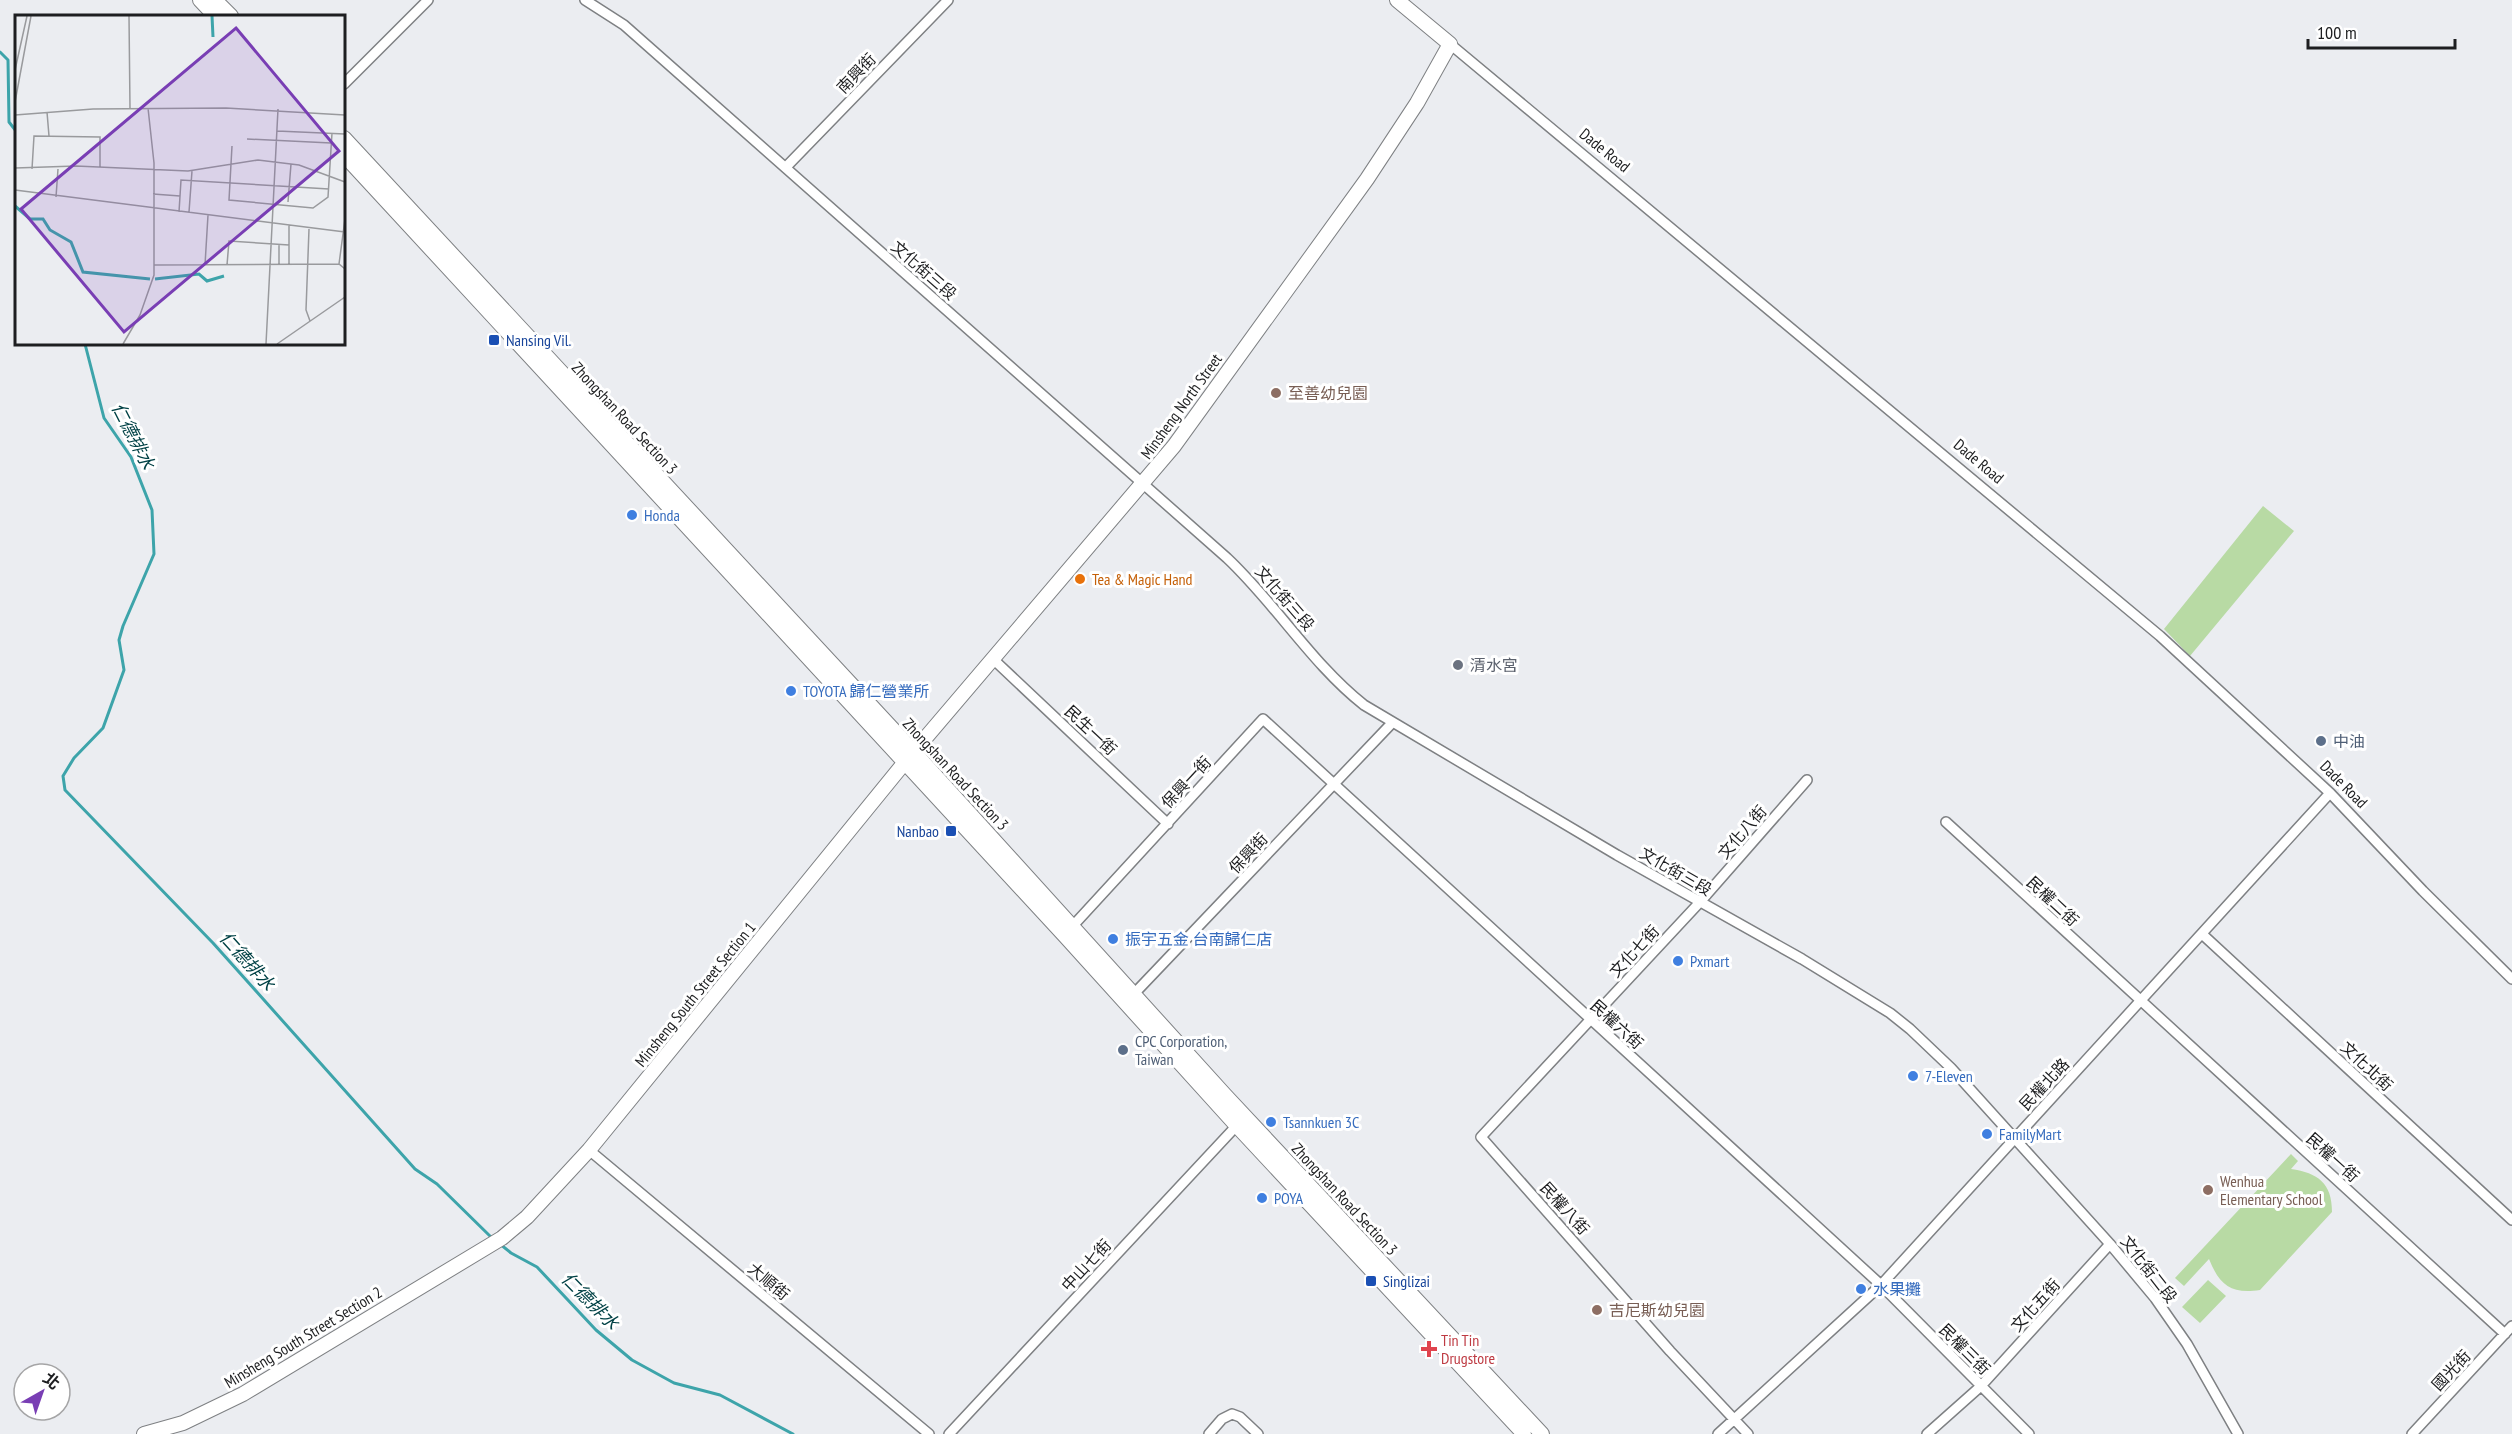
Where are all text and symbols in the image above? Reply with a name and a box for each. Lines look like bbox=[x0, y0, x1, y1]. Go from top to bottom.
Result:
scale bar bbox=[2308, 12, 2455, 50]
inset map bbox=[15, 15, 345, 345]
text: 100 m bbox=[2317, 21, 2357, 44]
street label: 南興街 bbox=[832, 49, 880, 97]
street label: Dade Road bbox=[1576, 124, 1634, 176]
street label: 文化街三段 bbox=[887, 236, 961, 304]
place label: Nansing Vil. bbox=[506, 330, 571, 350]
marker: Nansing Vil. bbox=[487, 333, 501, 347]
street label: Minsheng North Street bbox=[1136, 349, 1226, 463]
street label: Zhongshan Road Section 3 bbox=[568, 358, 682, 478]
place label: 至善幼兒園 bbox=[1288, 383, 1368, 403]
marker: 至善幼兒園 bbox=[1269, 386, 1283, 400]
water label: 仁德排水 bbox=[107, 398, 160, 474]
street label: Dade Road bbox=[1950, 434, 2008, 488]
place label: Honda bbox=[644, 505, 680, 525]
marker: Honda bbox=[625, 508, 639, 522]
street label: 文化街三段 bbox=[1251, 561, 1319, 635]
place label: Tea & Magic Hand bbox=[1092, 569, 1193, 589]
marker: Tea & Magic Hand bbox=[1073, 572, 1087, 586]
place label: 清水宮 bbox=[1470, 655, 1518, 675]
marker: 清水宮 bbox=[1451, 658, 1465, 672]
place label: TOYOTA 歸仁營業所 bbox=[803, 681, 929, 701]
marker: TOYOTA 歸仁營業所 bbox=[784, 684, 798, 698]
street label: 民生一街 bbox=[1061, 701, 1121, 759]
street label: Zhongshan Road Section 3 bbox=[899, 714, 1013, 834]
place label: 中油 bbox=[2333, 731, 2365, 751]
marker: 中油 bbox=[2314, 734, 2328, 748]
street label: 保興一街 bbox=[1157, 752, 1215, 812]
street label: Dade Road bbox=[2316, 756, 2372, 812]
street label: 文化八街 bbox=[1713, 801, 1771, 863]
place label: Nanbao bbox=[897, 821, 939, 841]
marker: Nanbao bbox=[944, 824, 958, 838]
street label: 保興街 bbox=[1224, 829, 1272, 877]
street label: 文化街三段 bbox=[1636, 842, 1716, 900]
street label: 民權二街 bbox=[2023, 872, 2083, 930]
street label: Minsheng South Street Section 1 bbox=[630, 918, 760, 1070]
street label: 文化七街 bbox=[1605, 921, 1663, 981]
water label: 仁德排水 bbox=[215, 926, 281, 996]
place label: 振宇五金 台南歸仁店 bbox=[1125, 929, 1272, 949]
marker: 振宇五金 台南歸仁店 bbox=[1106, 932, 1120, 946]
place label: Pxmart bbox=[1690, 951, 1730, 971]
marker: Pxmart bbox=[1671, 954, 1685, 968]
street label: 民權六街 bbox=[1587, 995, 1647, 1053]
place label: CPC Corporation, Taiwan bbox=[1135, 1031, 1227, 1069]
street label: 文化北街 bbox=[2337, 1037, 2397, 1095]
marker: CPC Corporation, Taiwan bbox=[1116, 1043, 1130, 1057]
street label: 民權北路 bbox=[2015, 1054, 2073, 1114]
place label: 7-Eleven bbox=[1925, 1066, 1973, 1086]
marker: 7-Eleven bbox=[1906, 1069, 1920, 1083]
place label: Tsannkuen 3C bbox=[1283, 1112, 1359, 1132]
marker: Tsannkuen 3C bbox=[1264, 1115, 1278, 1129]
place label: FamilyMart bbox=[1999, 1124, 2062, 1144]
marker: FamilyMart bbox=[1980, 1127, 1994, 1141]
street label: 民權一街 bbox=[2303, 1128, 2363, 1186]
street label: Zhongshan Road Section 3 bbox=[1288, 1139, 1402, 1259]
place label: Wenhua Elementary School bbox=[2220, 1171, 2323, 1209]
street label: 民權八街 bbox=[1536, 1178, 1594, 1238]
marker: Wenhua Elementary School bbox=[2201, 1183, 2215, 1197]
place label: POYA bbox=[1274, 1188, 1304, 1208]
marker: POYA bbox=[1255, 1191, 1269, 1205]
street label: 文化街二段 bbox=[2116, 1231, 2182, 1307]
street label: 中山七街 bbox=[1057, 1235, 1115, 1295]
street label: 大順街 bbox=[744, 1258, 794, 1304]
water label: 仁德排水 bbox=[557, 1267, 625, 1335]
place label: Singlizai bbox=[1383, 1271, 1430, 1291]
marker: Singlizai bbox=[1364, 1274, 1378, 1288]
street label: 文化五街 bbox=[2006, 1275, 2064, 1335]
place label: 水果攤 bbox=[1873, 1279, 1921, 1299]
street label: Minsheng South Street Section 2 bbox=[220, 1282, 386, 1392]
marker: 水果攤 bbox=[1854, 1282, 1868, 1296]
place label: 吉尼斯幼兒園 bbox=[1609, 1300, 1705, 1320]
marker: 吉尼斯幼兒園 bbox=[1590, 1303, 1604, 1317]
street label: 民權三街 bbox=[1935, 1319, 1995, 1379]
place label: Tin Tin Drugstore bbox=[1441, 1330, 1495, 1368]
marker: Tin Tin Drugstore bbox=[1422, 1342, 1436, 1356]
street label: 國光街 bbox=[2427, 1346, 2475, 1394]
north arrow bbox=[12, 1362, 72, 1422]
text: 北 bbox=[39, 1368, 64, 1393]

